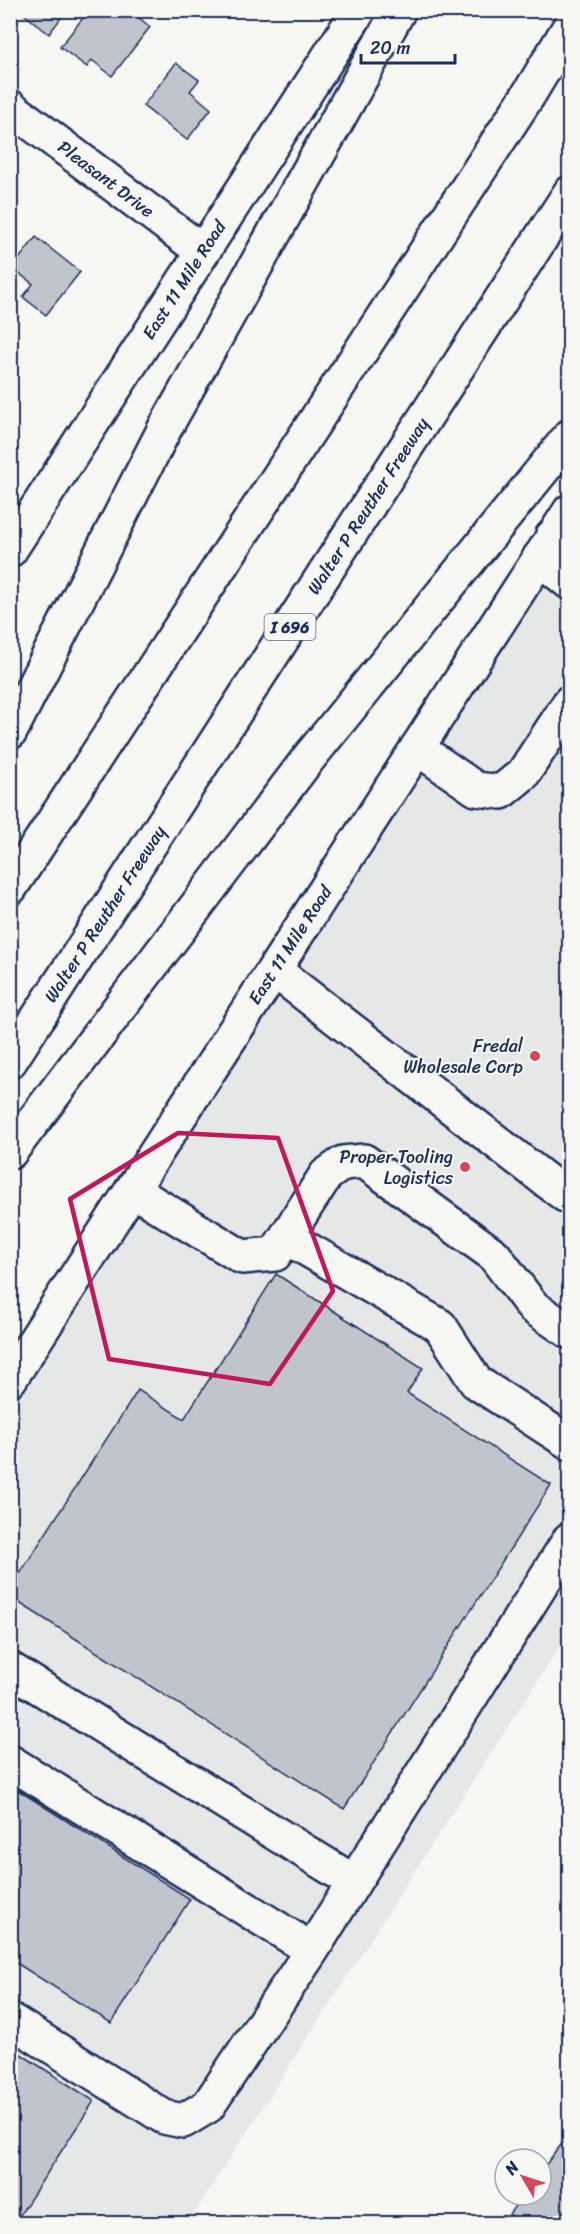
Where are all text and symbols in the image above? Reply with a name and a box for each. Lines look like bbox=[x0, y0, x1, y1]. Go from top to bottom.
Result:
scale bar bbox=[361, 27, 456, 65]
text: 20 m bbox=[370, 32, 410, 64]
street label: Pleasant Drive bbox=[51, 132, 161, 226]
street label: East 11 Mile Road bbox=[133, 213, 236, 346]
street label: Walter P Reuther Freeway bbox=[298, 410, 438, 601]
road number: I 696 bbox=[264, 614, 316, 640]
street label: Walter P Reuther Freeway bbox=[35, 818, 175, 1009]
street label: East 11 Mile Road bbox=[239, 878, 342, 1011]
place label: Fredal Wholesale Corp bbox=[403, 1030, 524, 1083]
marker: Fredal Wholesale Corp bbox=[528, 1049, 542, 1063]
place label: Proper Tooling Logistics bbox=[339, 1141, 454, 1194]
marker: Proper Tooling Logistics bbox=[458, 1160, 472, 1174]
north arrow bbox=[493, 2147, 553, 2207]
text: N bbox=[496, 2154, 527, 2182]

